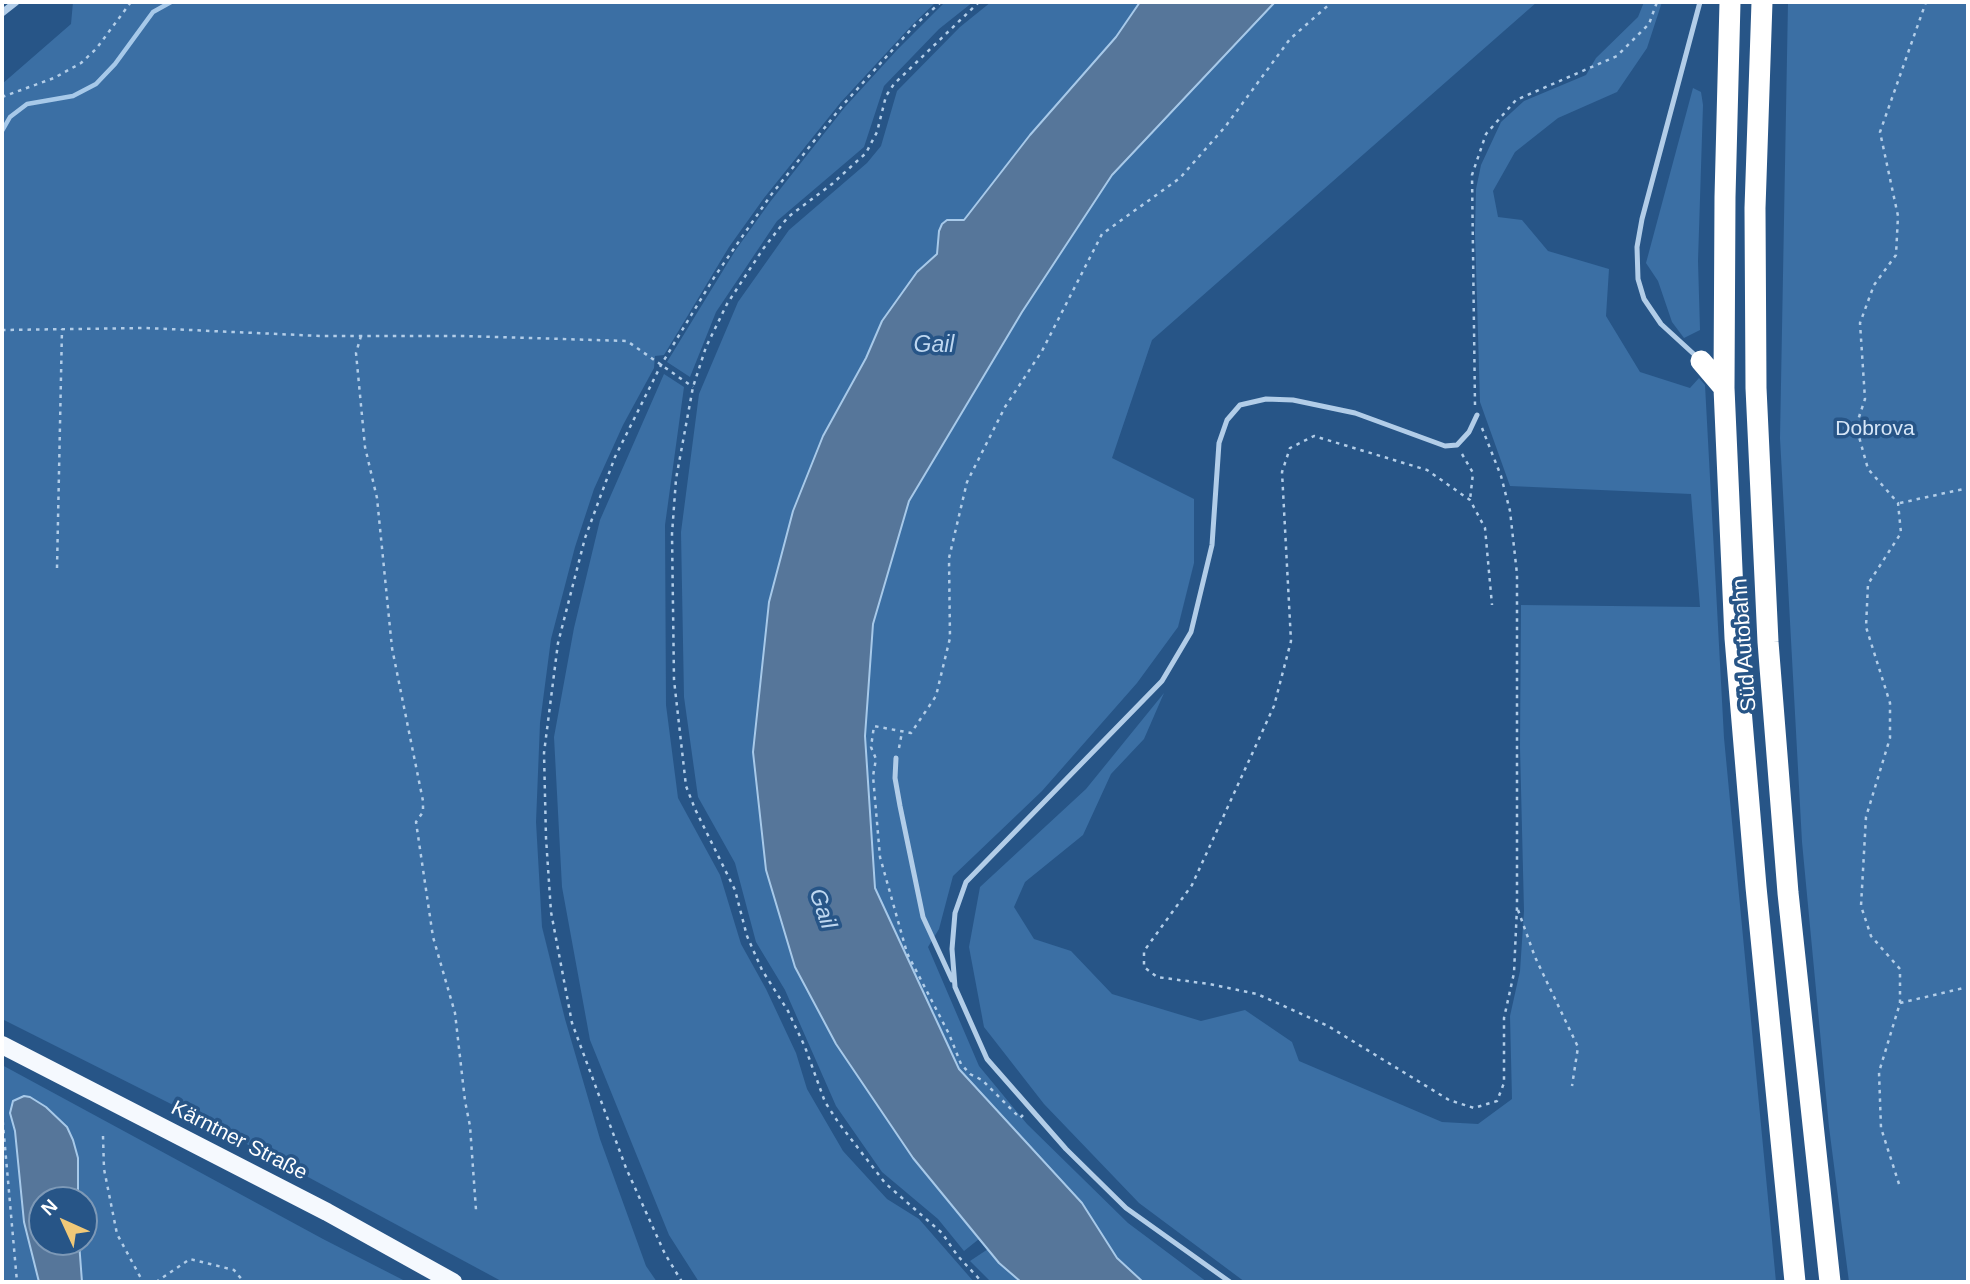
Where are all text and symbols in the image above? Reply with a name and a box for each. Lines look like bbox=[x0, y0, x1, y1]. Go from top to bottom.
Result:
water label: Gail bbox=[914, 332, 954, 360]
park label: Dobrova bbox=[1835, 416, 1915, 442]
street label: Süd Autobahn bbox=[1728, 578, 1762, 712]
water label: Gail bbox=[802, 885, 842, 933]
street label: Kärntner Straße bbox=[167, 1096, 311, 1186]
north arrow bbox=[28, 1186, 98, 1256]
text: N bbox=[37, 1195, 61, 1219]

